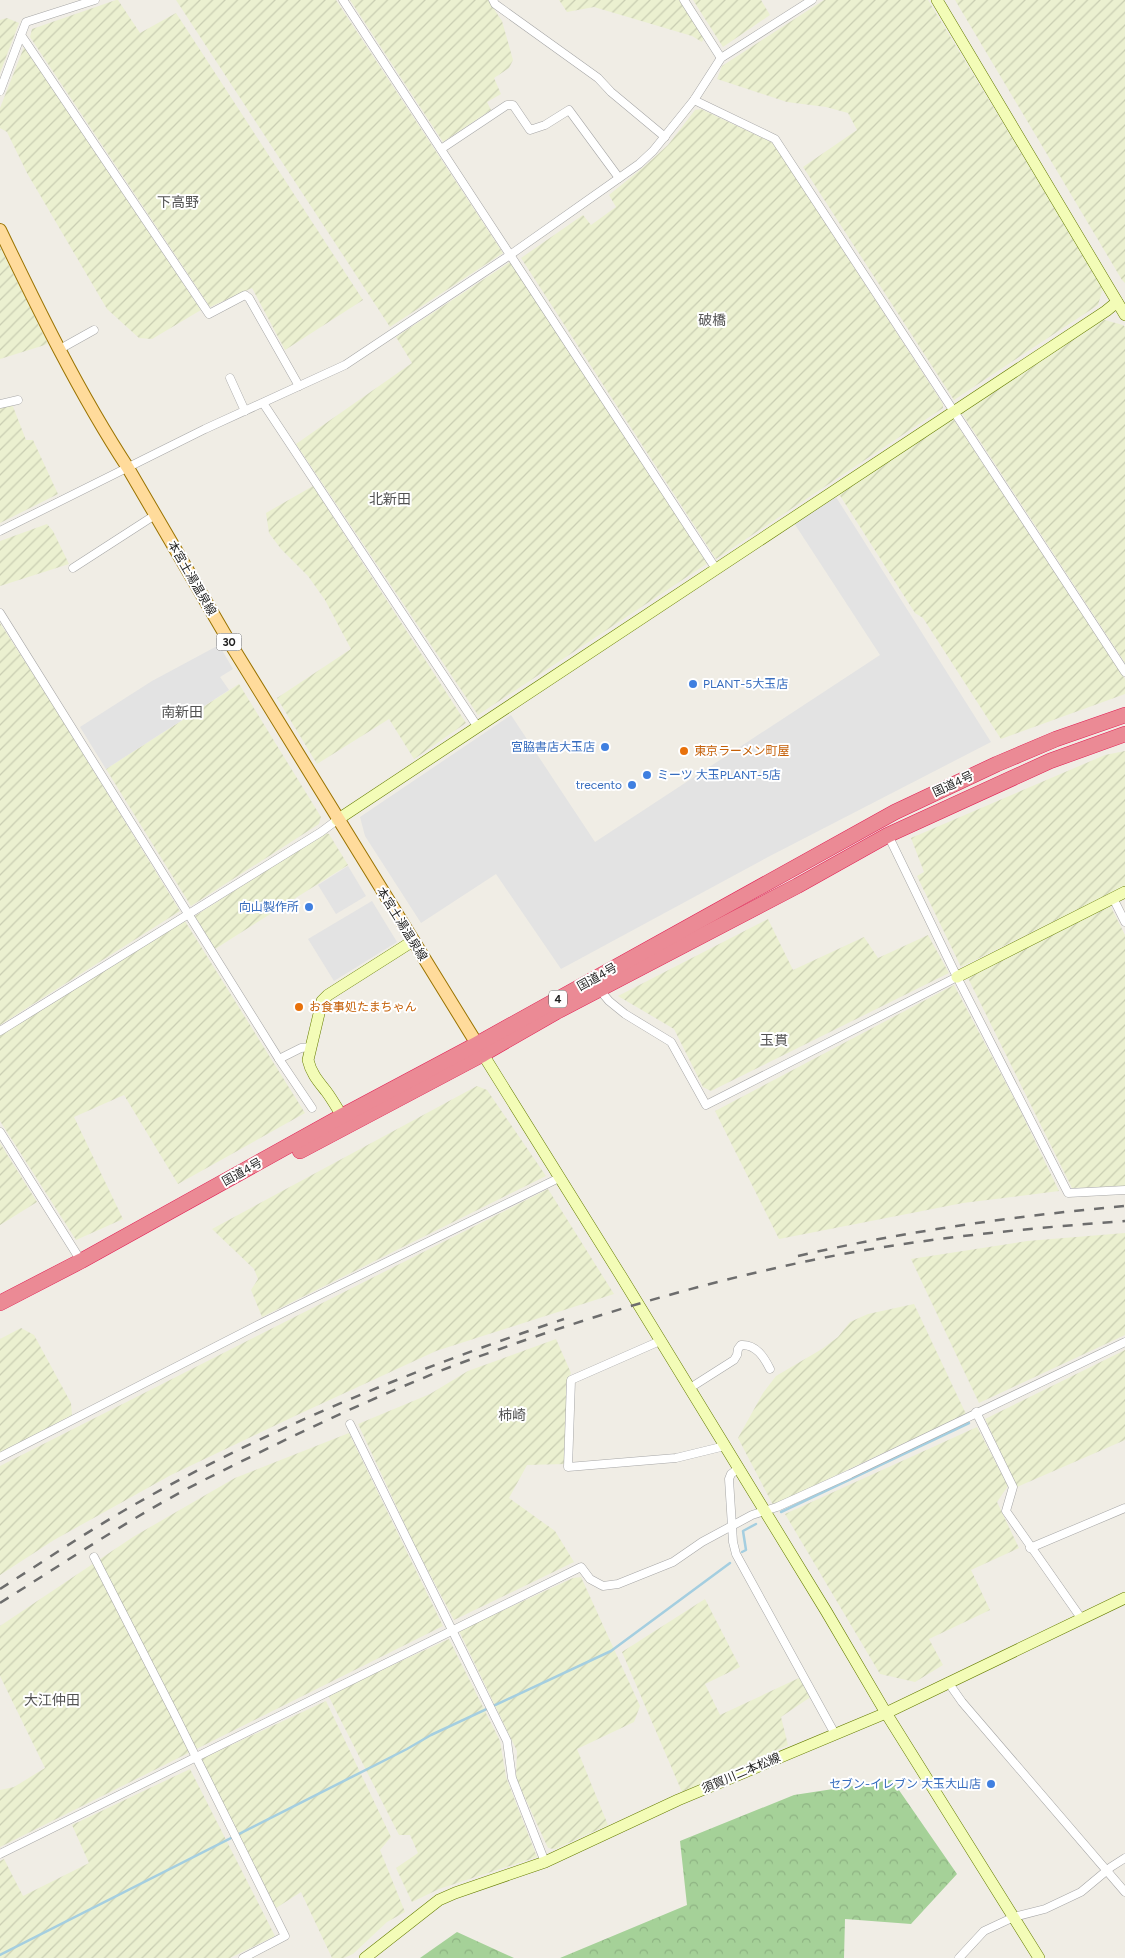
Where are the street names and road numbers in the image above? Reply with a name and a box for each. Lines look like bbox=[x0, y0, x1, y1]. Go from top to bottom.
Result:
street label: 本宮土湯温泉線 bbox=[165, 538, 219, 618]
road number: 30 bbox=[216, 634, 242, 650]
street label: 国道4号 bbox=[930, 768, 976, 800]
street label: 本宮土湯温泉線 bbox=[374, 885, 430, 963]
street label: 国道4号 bbox=[575, 960, 619, 994]
road number: 4 bbox=[549, 991, 567, 1008]
street label: 国道4号 bbox=[220, 1155, 264, 1189]
street label: 須賀川二本松線 bbox=[700, 1750, 782, 1796]

